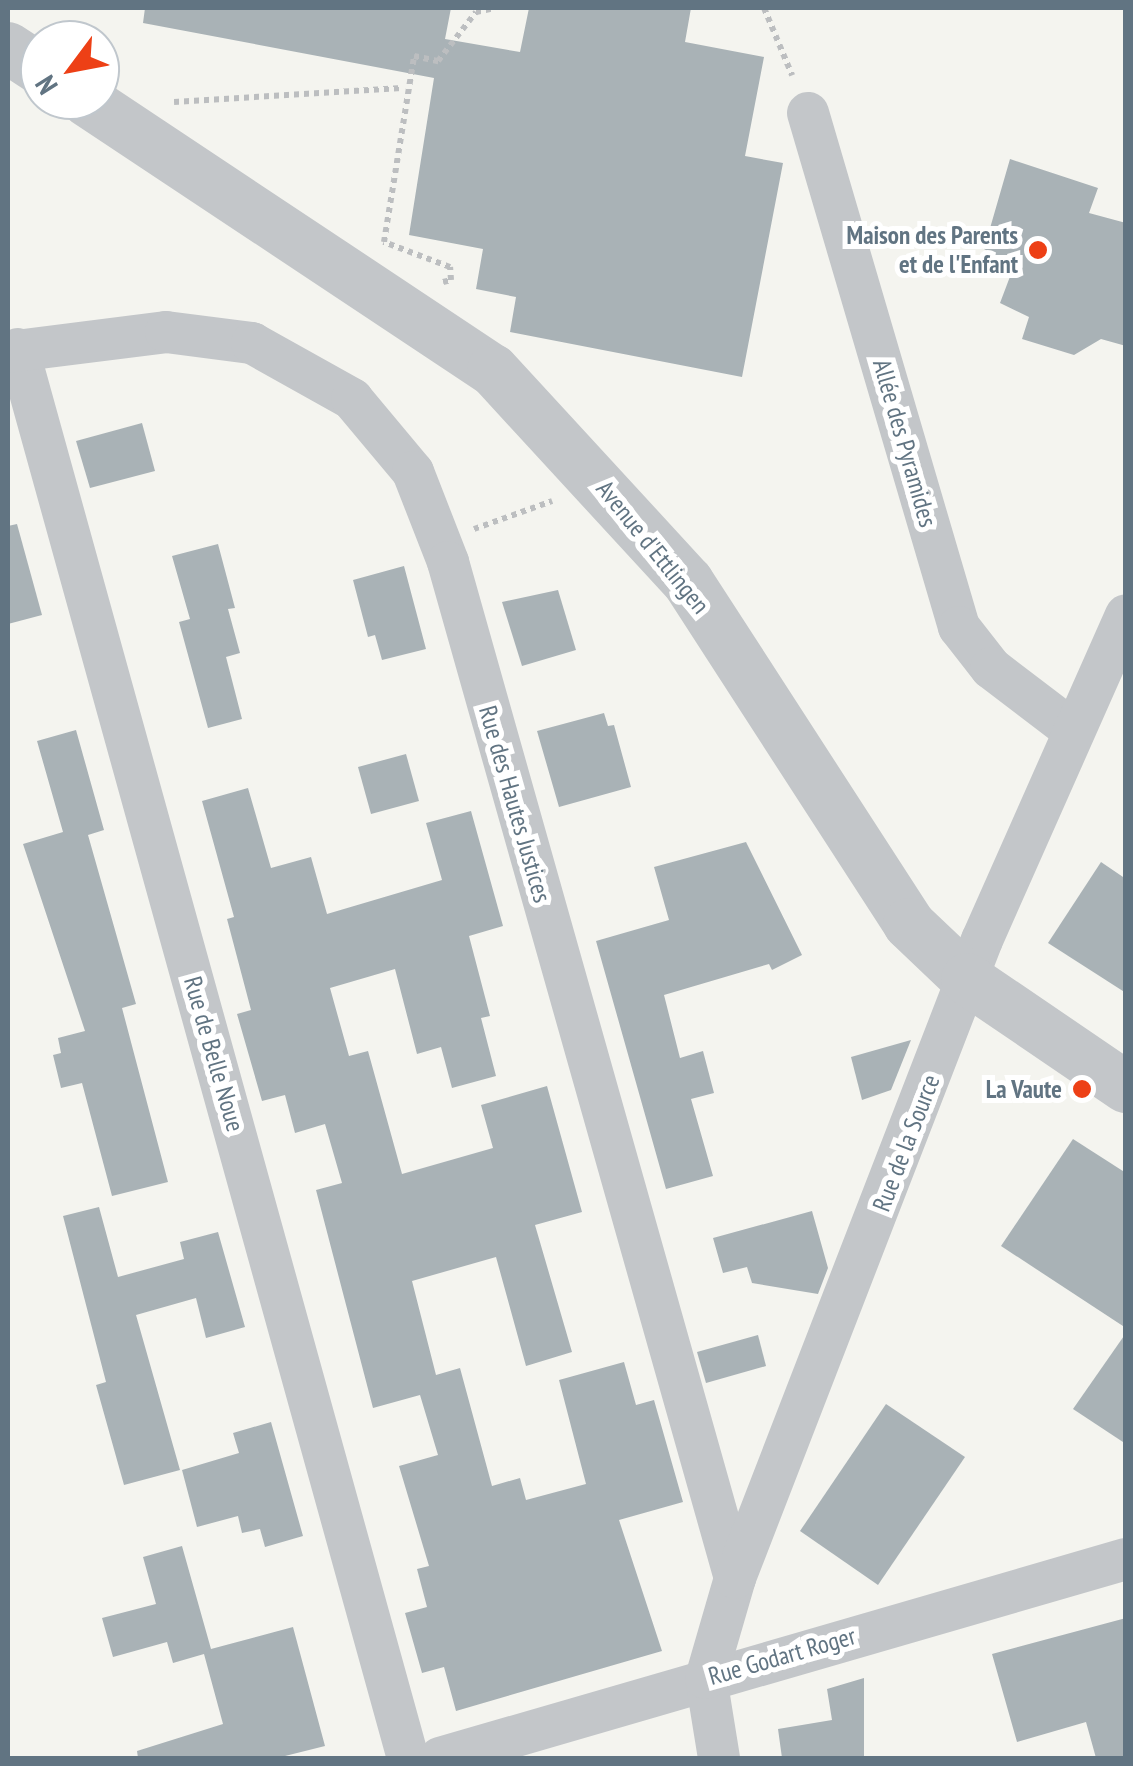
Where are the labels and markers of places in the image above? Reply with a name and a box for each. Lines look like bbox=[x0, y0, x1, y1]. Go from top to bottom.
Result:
place label: Maison des Parents et de l'Enfant bbox=[847, 221, 1018, 280]
marker: Maison des Parents et de l'Enfant bbox=[1027, 239, 1049, 261]
place label: La Vaute bbox=[985, 1074, 1062, 1104]
marker: La Vaute bbox=[1071, 1078, 1093, 1100]

